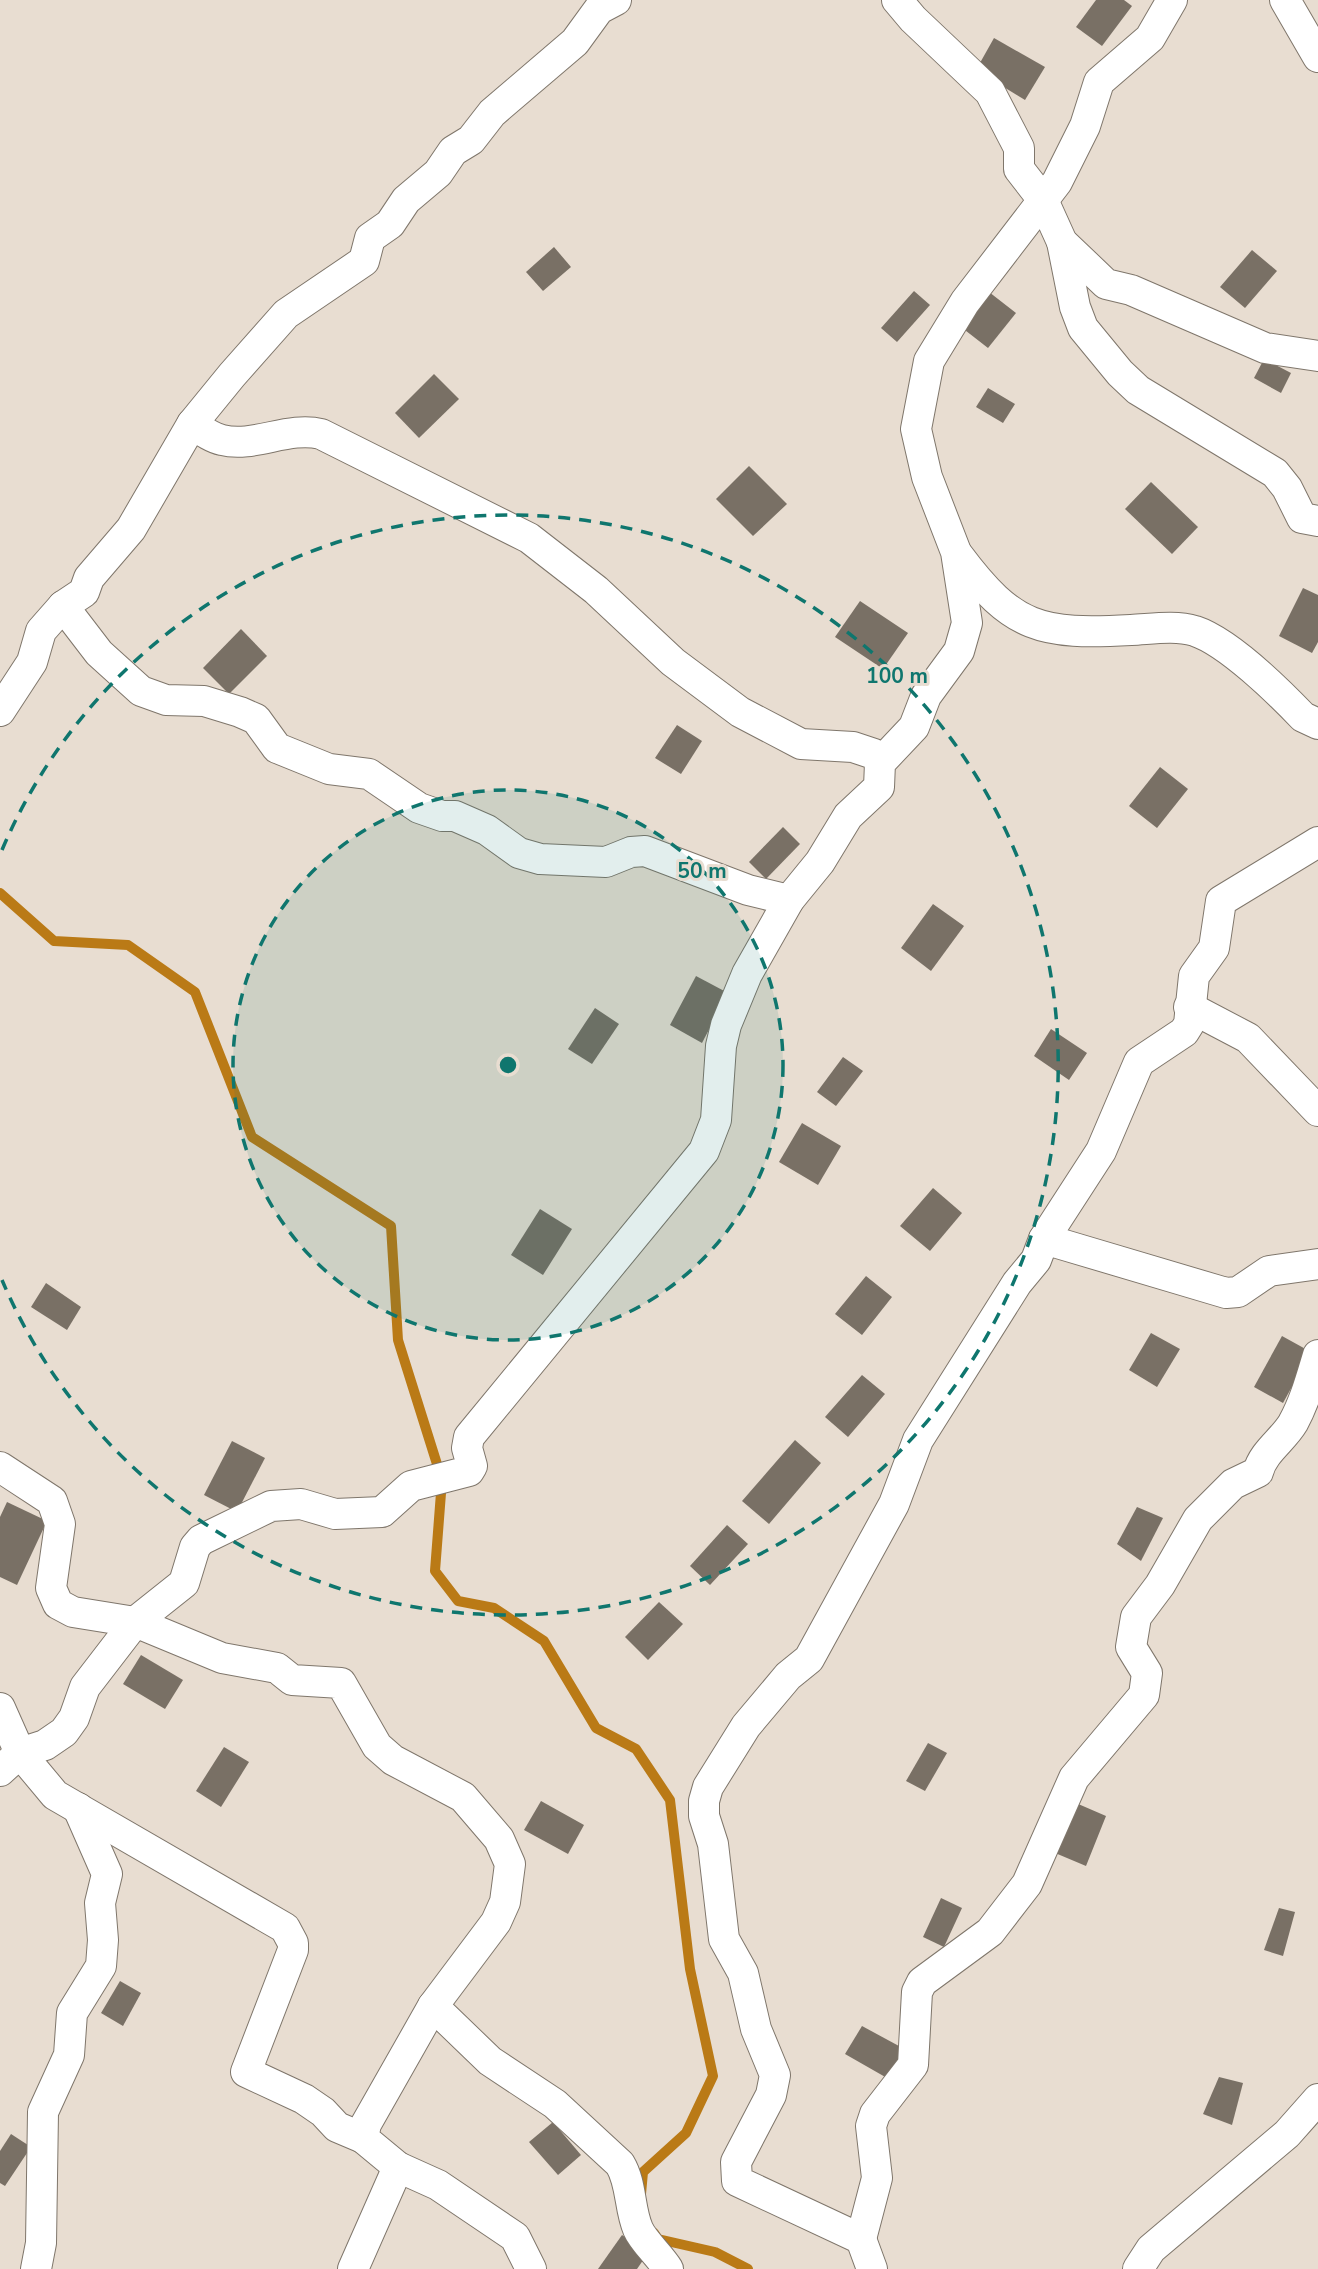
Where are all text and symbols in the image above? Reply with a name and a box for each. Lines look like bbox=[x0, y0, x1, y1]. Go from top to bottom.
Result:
text: 100 m bbox=[866, 662, 928, 690]
text: 50 m bbox=[677, 857, 727, 885]
centre of rings bbox=[496, 1053, 520, 1077]

